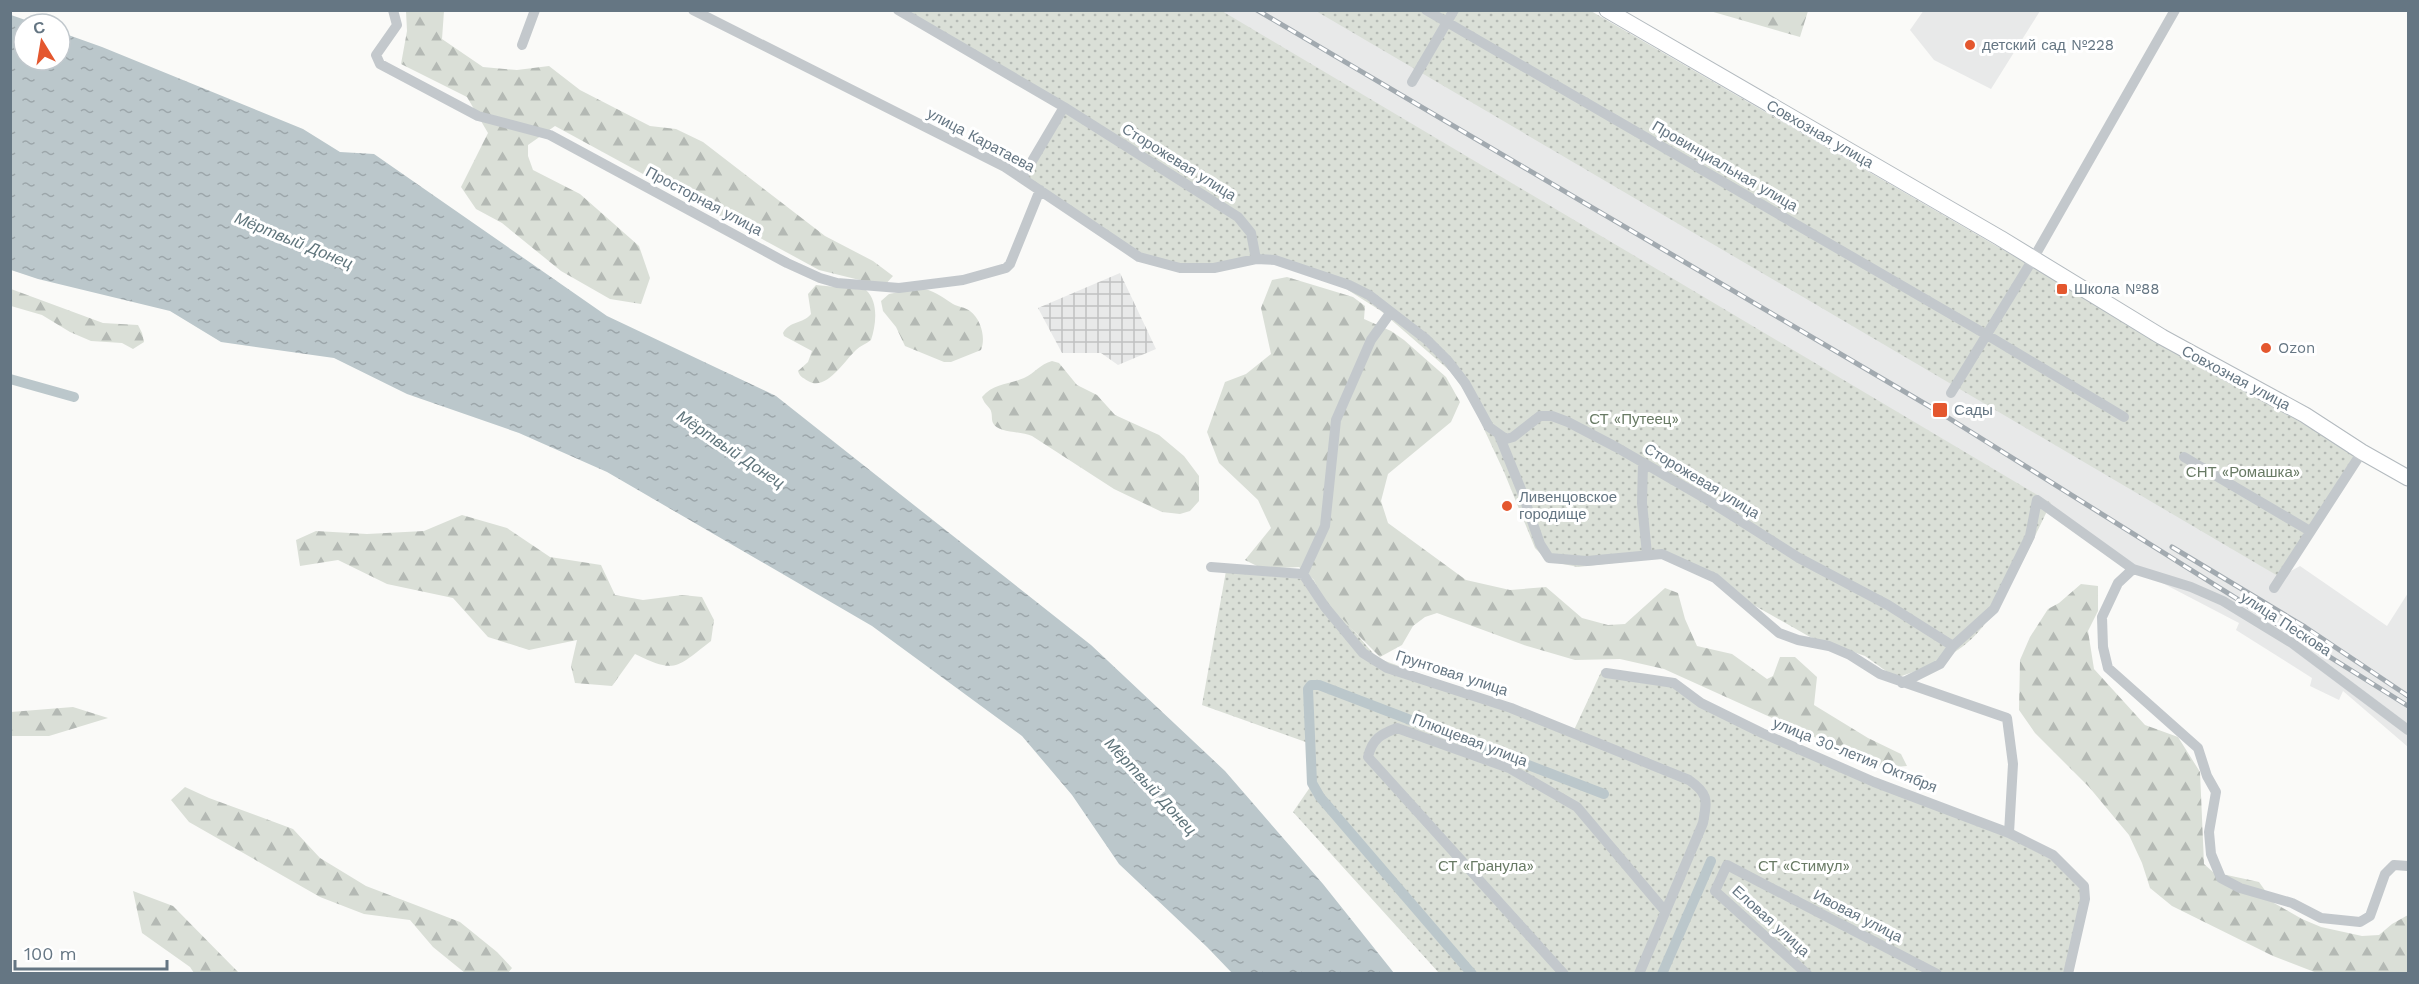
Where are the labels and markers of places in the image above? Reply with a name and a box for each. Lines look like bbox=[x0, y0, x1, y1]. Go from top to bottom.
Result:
place label: детский сад №228 bbox=[1982, 36, 2114, 54]
marker: детский сад №228 bbox=[1963, 38, 1977, 52]
place label: Школа №88 bbox=[2074, 280, 2160, 298]
marker: Школа №88 bbox=[2055, 282, 2069, 296]
place label: Ozon bbox=[2278, 339, 2315, 357]
marker: Ozon bbox=[2259, 341, 2273, 355]
marker: Сады bbox=[1931, 401, 1949, 419]
place label: Сады bbox=[1954, 401, 1993, 419]
place label: Ливенцовское городище bbox=[1519, 488, 1617, 523]
marker: Ливенцовское городище bbox=[1500, 499, 1514, 513]

